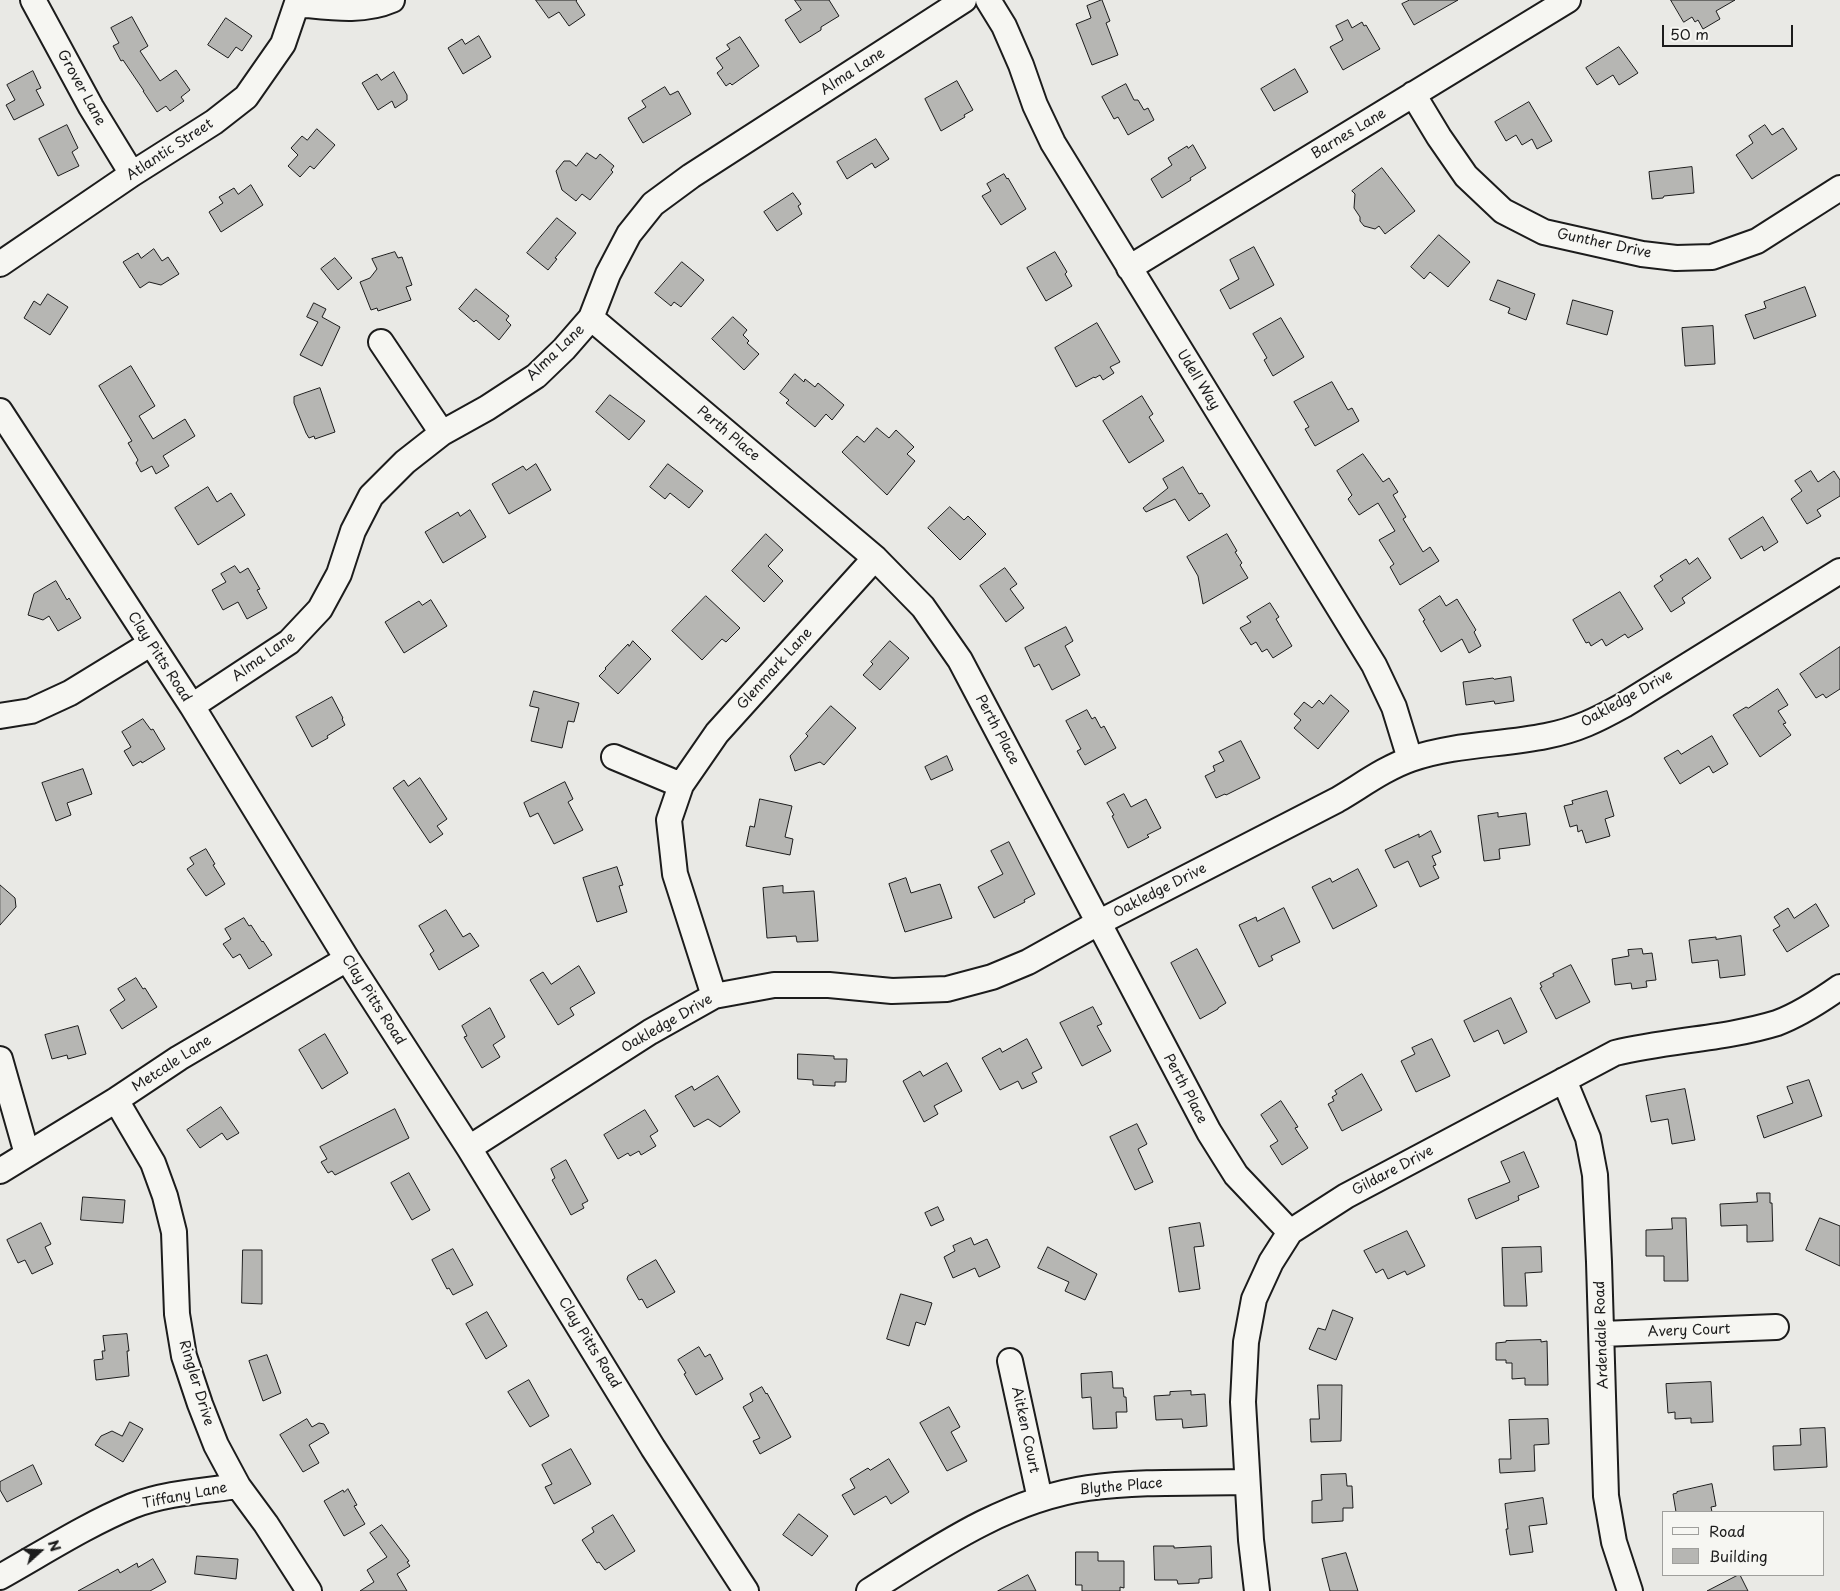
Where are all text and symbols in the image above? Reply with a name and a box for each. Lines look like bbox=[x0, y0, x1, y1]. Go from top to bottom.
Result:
scale bar bbox=[1665, 15, 1796, 47]
text: 50 m bbox=[1670, 22, 1709, 45]
street label: Alma Lane bbox=[818, 45, 888, 99]
street label: Grover Lane bbox=[53, 47, 109, 129]
street label: Barnes Lane bbox=[1309, 105, 1389, 163]
street label: Atlantic Street bbox=[124, 116, 216, 184]
street label: Gunther Drive bbox=[1555, 226, 1653, 262]
street label: Alma Lane bbox=[524, 321, 588, 385]
street label: Udell Way bbox=[1173, 347, 1223, 413]
street label: Perth Place bbox=[693, 403, 763, 465]
street label: Clay Pitts Road bbox=[124, 609, 194, 705]
street label: Glenmark Lane bbox=[734, 625, 816, 713]
street label: Alma Lane bbox=[229, 629, 299, 685]
street label: Oakledge Drive bbox=[1578, 667, 1676, 731]
street label: Perth Place bbox=[972, 692, 1022, 768]
street label: Oakledge Drive bbox=[1111, 860, 1209, 922]
street label: Clay Pitts Road bbox=[338, 952, 408, 1048]
street label: Oakledge Drive bbox=[619, 991, 715, 1057]
street label: Metcale Lane bbox=[129, 1032, 215, 1096]
street label: Perth Place bbox=[1160, 1051, 1210, 1127]
street label: Gildare Drive bbox=[1349, 1143, 1437, 1199]
street label: Ardendale Road bbox=[1592, 1281, 1612, 1389]
street label: Clay Pitts Road bbox=[554, 1294, 624, 1392]
street label: Avery Court bbox=[1647, 1321, 1731, 1341]
street label: Ringler Drive bbox=[175, 1338, 217, 1428]
street label: Aitken Court bbox=[1008, 1385, 1042, 1475]
street label: Blythe Place bbox=[1079, 1475, 1163, 1499]
street label: Tiffany Lane bbox=[141, 1480, 229, 1512]
legend bbox=[1662, 1511, 1825, 1576]
text: Road bbox=[1709, 1519, 1745, 1542]
north arrow bbox=[15, 1526, 65, 1576]
text: N bbox=[43, 1537, 66, 1555]
text: Building bbox=[1709, 1544, 1768, 1567]

